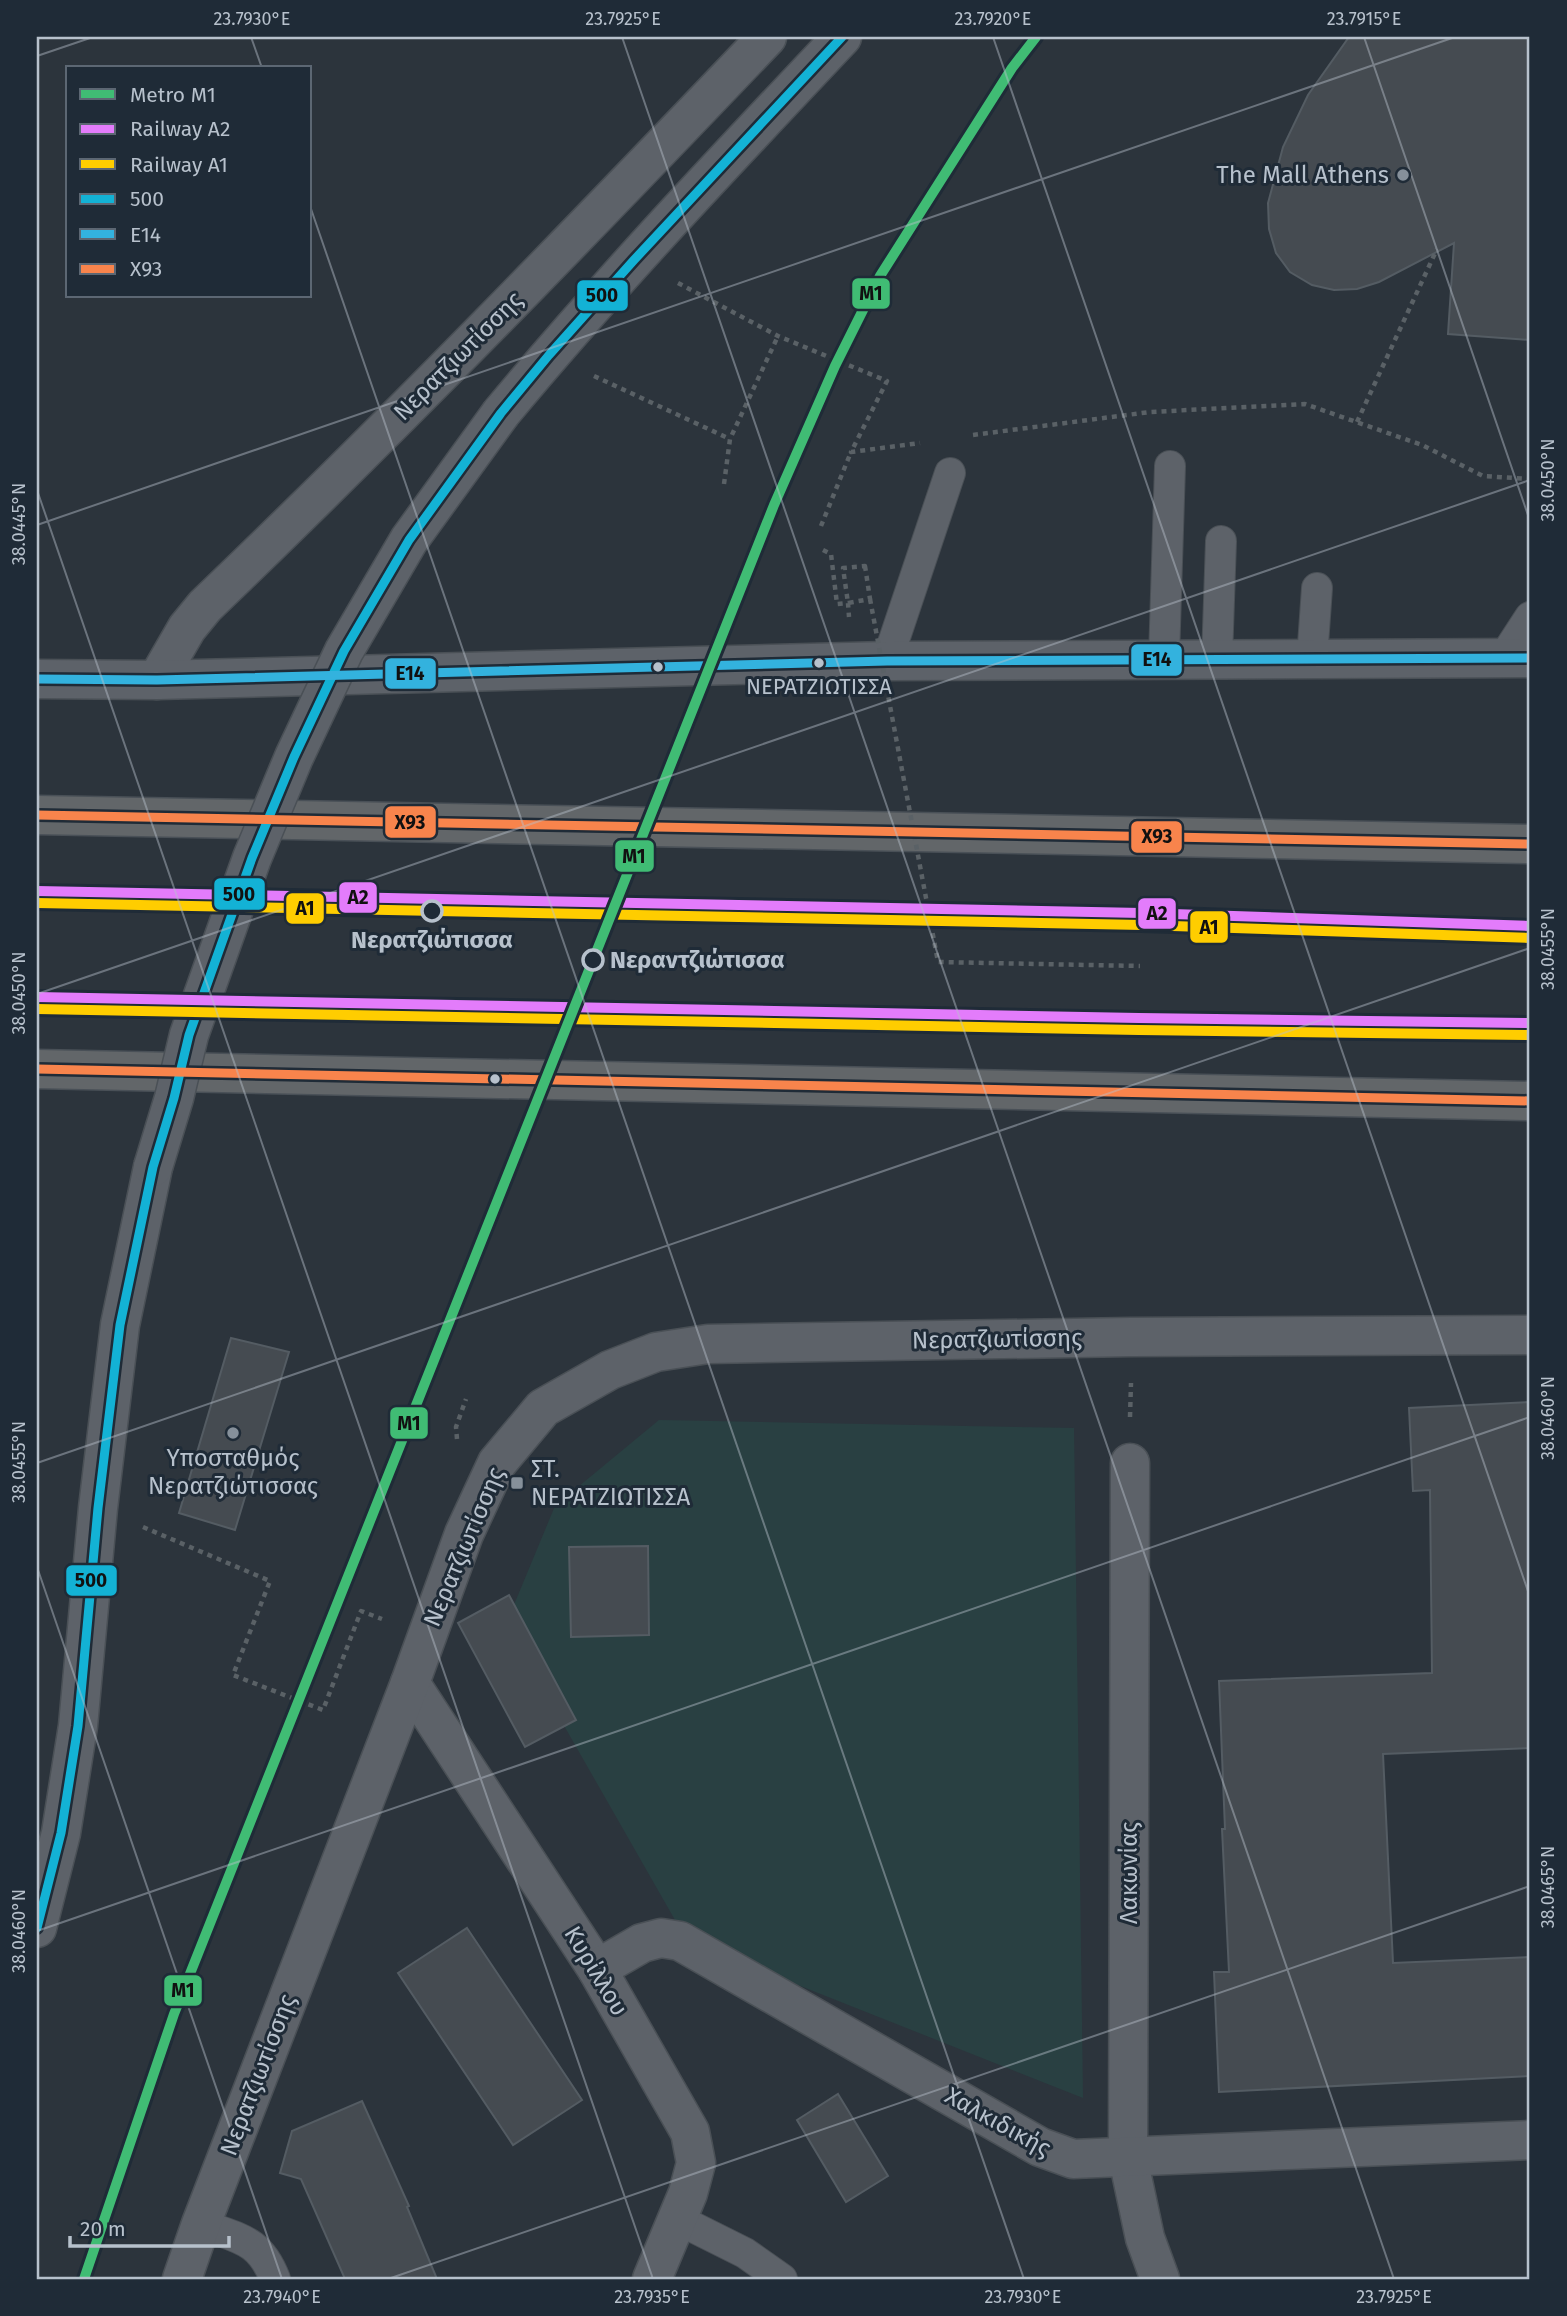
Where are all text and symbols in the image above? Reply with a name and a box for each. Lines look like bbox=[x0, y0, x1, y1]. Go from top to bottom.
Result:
text: 23.7930°E bbox=[214, 8, 290, 30]
text: 23.7925°E bbox=[585, 8, 661, 30]
text: 23.7920°E bbox=[955, 8, 1031, 30]
text: 23.7915°E bbox=[1327, 8, 1401, 30]
legend bbox=[66, 66, 312, 298]
text: Metro Μ1 bbox=[130, 82, 216, 108]
text: Railway A2 bbox=[130, 116, 230, 142]
text: Railway A1 bbox=[130, 152, 228, 178]
place label: The Mall Athens bbox=[1216, 161, 1389, 189]
marker: The Mall Athens bbox=[1395, 167, 1411, 183]
text: 500 bbox=[130, 186, 164, 212]
text: Ε14 bbox=[130, 222, 161, 248]
text: X93 bbox=[130, 256, 162, 282]
line badge: Μ1 bbox=[851, 277, 891, 310]
line badge: 500 bbox=[576, 279, 629, 312]
text: Μ1 bbox=[859, 282, 883, 305]
text: 500 bbox=[586, 284, 618, 307]
street label: Νερατζιωτίσσης bbox=[388, 286, 528, 426]
text: 38.0450°N bbox=[1537, 438, 1559, 522]
text: 38.0445°N bbox=[8, 483, 30, 565]
line badge: Ε14 bbox=[1130, 643, 1183, 677]
text: Ε14 bbox=[1142, 648, 1172, 671]
marker: ΝΕΡΑΤΖΙΩΤΙΣΣΑ bbox=[812, 656, 826, 670]
line badge: Ε14 bbox=[384, 657, 437, 690]
unlabelled marker bbox=[651, 660, 665, 674]
text: Ε14 bbox=[395, 662, 425, 685]
place label: ΝΕΡΑΤΖΙΩΤΙΣΣΑ bbox=[746, 673, 892, 700]
line badge: X93 bbox=[384, 805, 437, 839]
text: X93 bbox=[394, 811, 426, 834]
line badge: X93 bbox=[1130, 820, 1183, 854]
text: X93 bbox=[1141, 825, 1173, 848]
line badge: Μ1 bbox=[614, 839, 655, 873]
text: Μ1 bbox=[622, 845, 646, 868]
line badge: 500 bbox=[213, 877, 266, 911]
line badge: A2 bbox=[338, 881, 378, 914]
text: 500 bbox=[223, 883, 255, 906]
text: A2 bbox=[346, 886, 369, 909]
line badge: A1 bbox=[285, 892, 325, 925]
text: A1 bbox=[294, 897, 315, 920]
line badge: A2 bbox=[1137, 897, 1177, 930]
marker: Νερατζιώτισσα bbox=[421, 900, 443, 922]
text: A2 bbox=[1145, 902, 1168, 925]
text: 38.0455°N bbox=[1537, 908, 1559, 990]
line badge: A1 bbox=[1189, 910, 1229, 944]
text: A1 bbox=[1198, 916, 1219, 939]
place label: Νερατζιώτισσα bbox=[351, 926, 513, 954]
place label: Νεραντζιώτισσα bbox=[610, 946, 785, 974]
marker: Νεραντζιώτισσα bbox=[582, 949, 604, 971]
text: 38.0450°N bbox=[8, 951, 30, 1035]
unlabelled marker bbox=[488, 1072, 502, 1086]
street label: Νερατζιωτίσσης bbox=[912, 1324, 1082, 1354]
text: 38.0460°N bbox=[1537, 1376, 1559, 1460]
line badge: Μ1 bbox=[389, 1406, 429, 1440]
text: Μ1 bbox=[397, 1412, 421, 1435]
text: 38.0455°N bbox=[8, 1421, 30, 1503]
marker: Υποσταθμός Νερατζιώτισσας bbox=[225, 1425, 241, 1441]
place label: Υποσταθμός Νερατζιώτισσας bbox=[148, 1444, 318, 1500]
place label: ΣΤ. ΝΕΡΑΤΖΙΩΤΙΣΣΑ bbox=[531, 1455, 690, 1511]
street label: Νερατζιωτίσσης bbox=[418, 1463, 510, 1631]
marker: ΣΤ. ΝΕΡΑΤΖΙΩΤΙΣΣΑ bbox=[509, 1475, 525, 1491]
line badge: 500 bbox=[65, 1564, 118, 1597]
text: 500 bbox=[75, 1569, 107, 1592]
street label: Λακωνίας bbox=[1115, 1822, 1143, 1924]
text: 38.0465°N bbox=[1537, 1846, 1559, 1928]
text: 38.0460°N bbox=[8, 1889, 30, 1973]
street label: Κυρίλλου bbox=[558, 1921, 634, 2021]
line badge: Μ1 bbox=[163, 1974, 203, 2007]
text: Μ1 bbox=[171, 1979, 195, 2002]
street label: Νερατζιωτίσσης bbox=[214, 1990, 302, 2160]
street label: Χαλκιδικής bbox=[940, 2081, 1056, 2163]
scale bar bbox=[70, 2204, 229, 2248]
text: 20 m bbox=[80, 2216, 126, 2242]
text: 23.7940°E bbox=[243, 2286, 321, 2308]
text: 23.7935°E bbox=[614, 2286, 690, 2308]
text: 23.7930°E bbox=[985, 2286, 1061, 2308]
text: 23.7925°E bbox=[1356, 2286, 1432, 2308]

